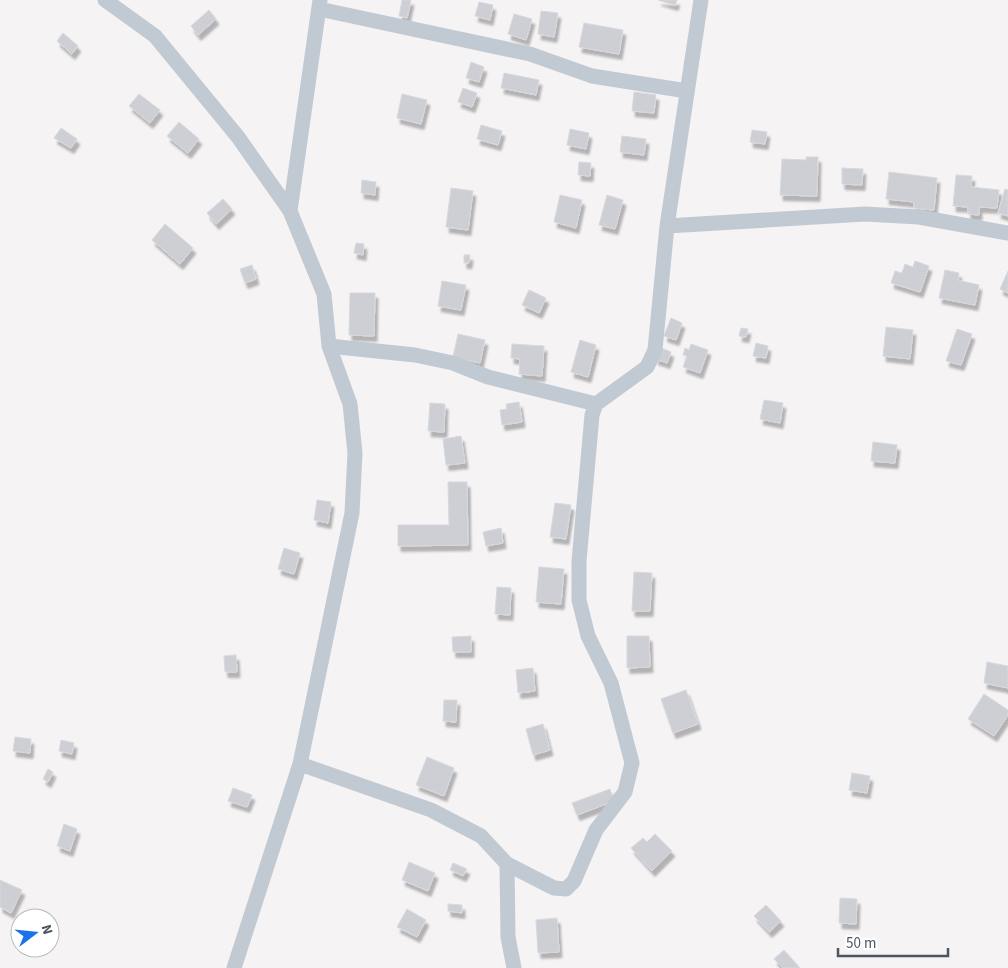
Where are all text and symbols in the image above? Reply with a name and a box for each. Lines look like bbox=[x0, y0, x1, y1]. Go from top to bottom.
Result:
north arrow bbox=[10, 908, 60, 958]
text: N bbox=[36, 922, 57, 937]
scale bar bbox=[838, 926, 948, 958]
text: 50 m bbox=[846, 933, 876, 954]

